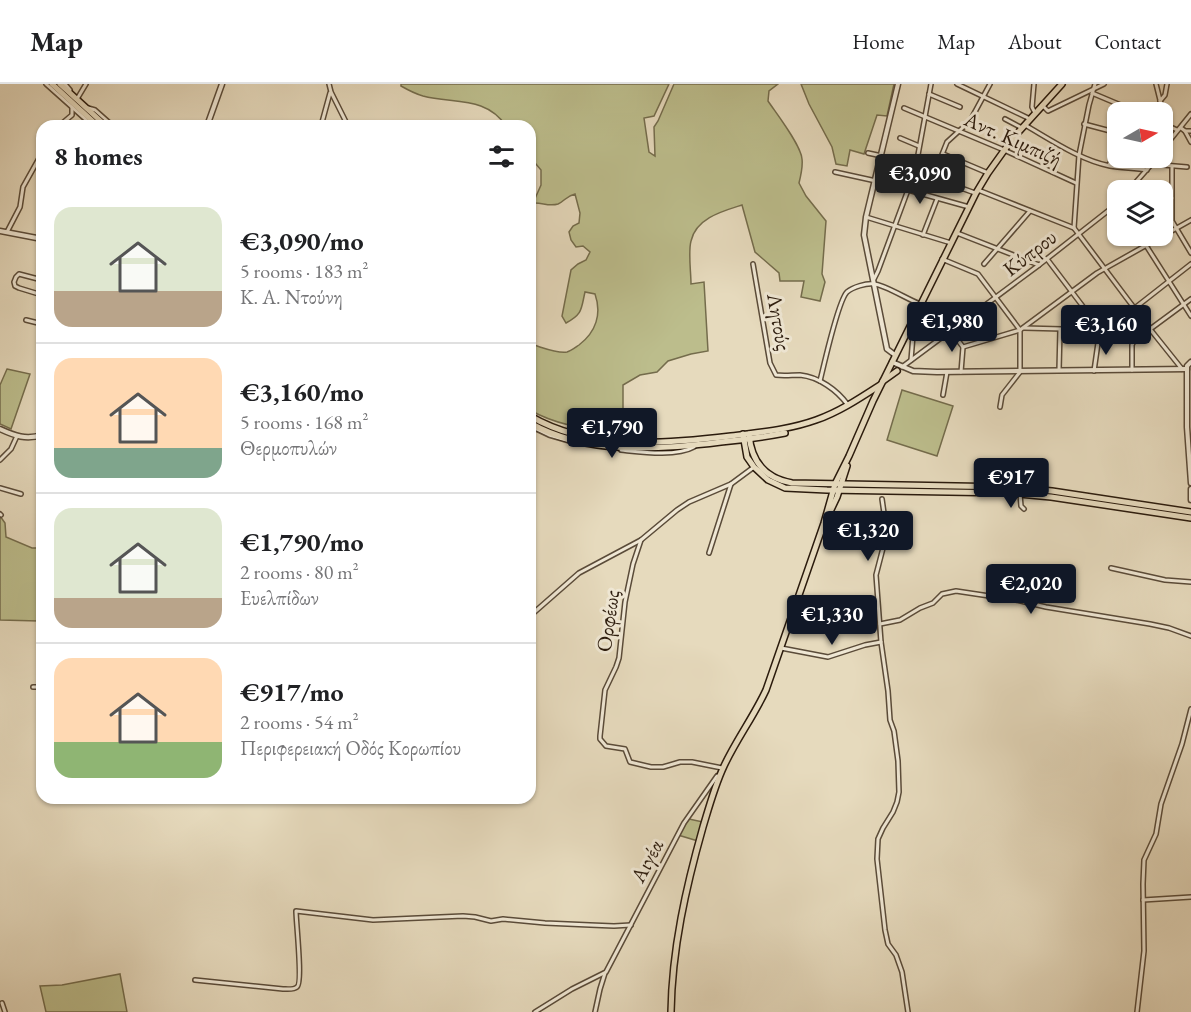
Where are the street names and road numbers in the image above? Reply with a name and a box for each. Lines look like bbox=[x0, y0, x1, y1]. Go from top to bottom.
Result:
street label: Αντ. Κιμπιζή bbox=[959, 105, 1066, 172]
street label: Κύπρου bbox=[997, 223, 1062, 282]
street label: Λητούς bbox=[761, 290, 798, 353]
street label: Ορφέως bbox=[590, 588, 625, 654]
street label: Αιγέα bbox=[624, 834, 669, 888]

